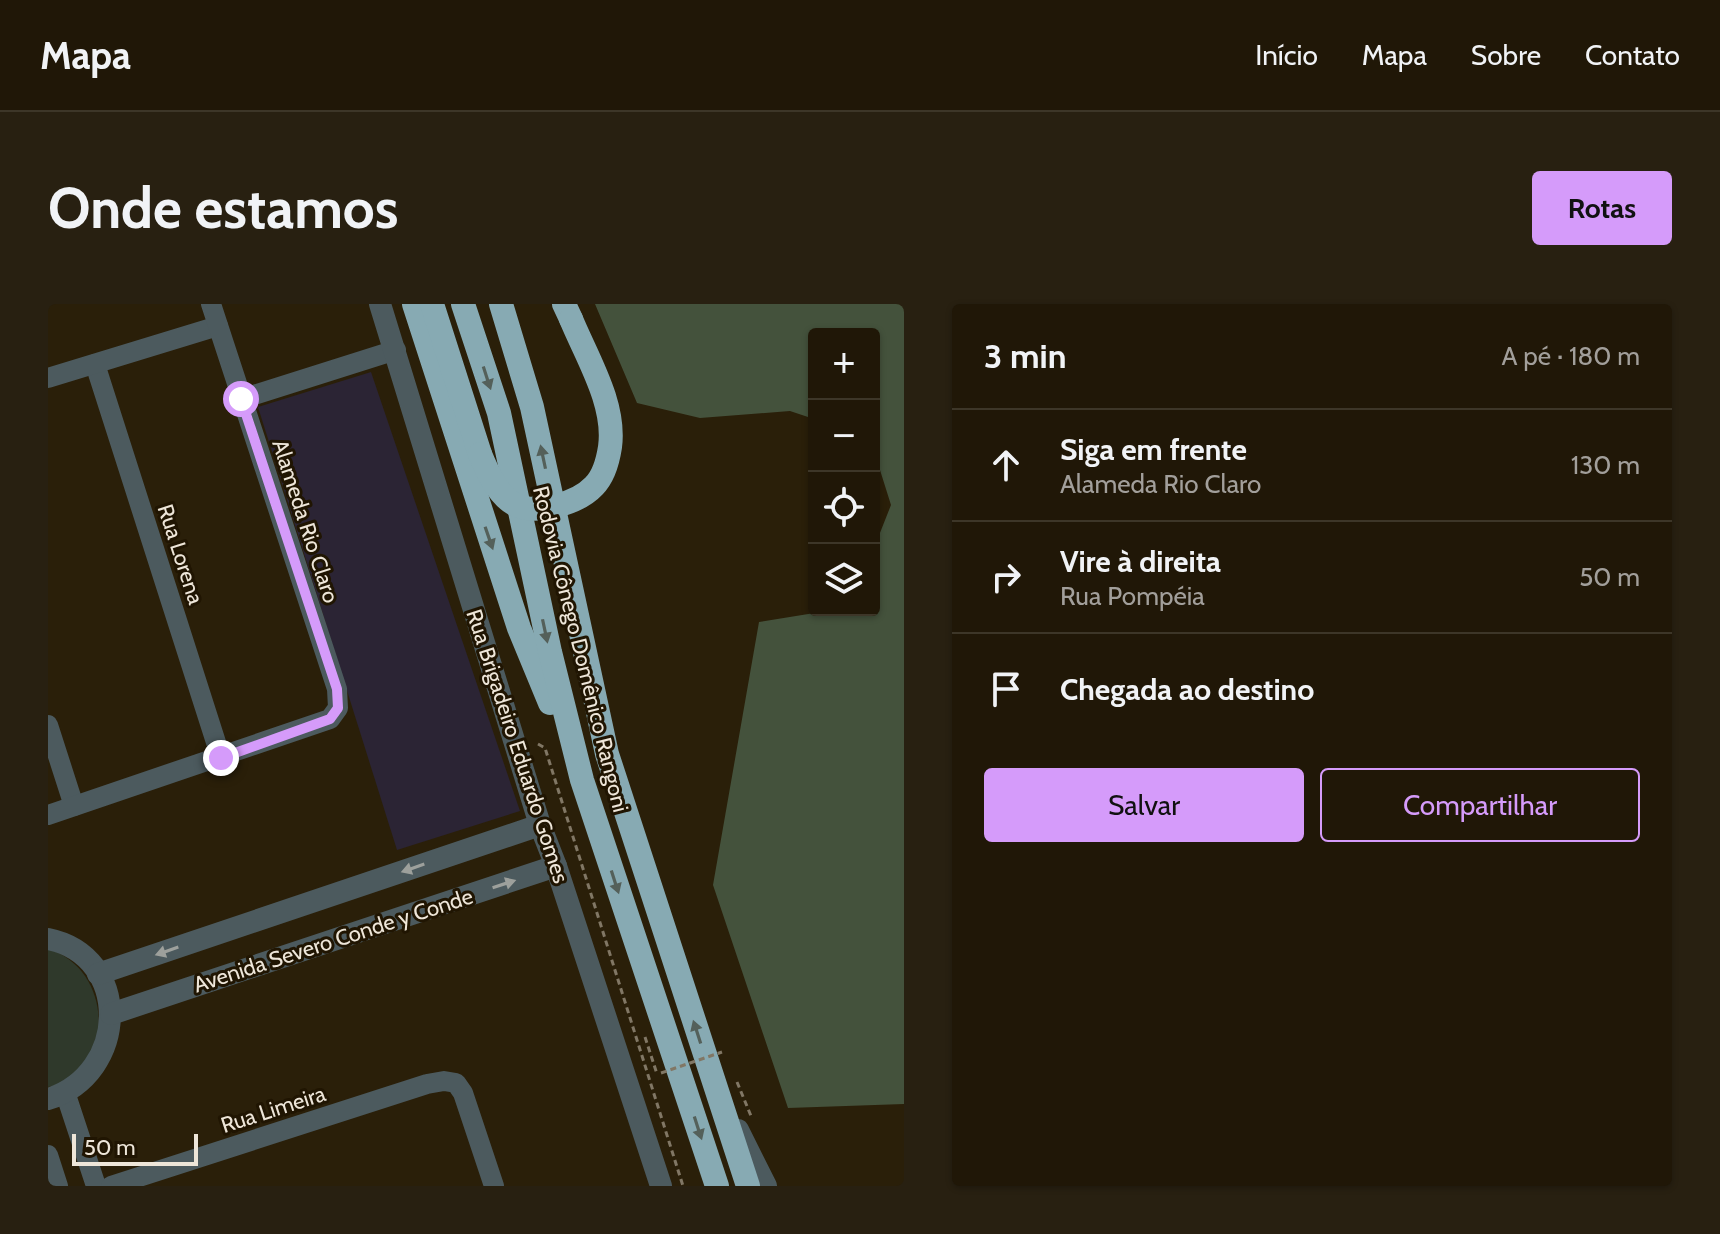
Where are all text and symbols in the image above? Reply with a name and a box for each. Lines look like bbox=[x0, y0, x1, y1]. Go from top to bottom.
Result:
text: Mapa bbox=[40, 32, 131, 79]
text: Início bbox=[1255, 38, 1318, 72]
text: Mapa bbox=[1362, 38, 1427, 72]
text: Sobre bbox=[1471, 38, 1541, 72]
text: Contato bbox=[1585, 38, 1680, 72]
button: Rotas bbox=[1532, 171, 1672, 245]
text: Onde estamos bbox=[48, 174, 398, 242]
map controls bbox=[808, 328, 880, 616]
button: + bbox=[808, 328, 880, 400]
text: 3 min bbox=[984, 335, 1066, 377]
text: A pé · 180 m bbox=[1501, 340, 1640, 372]
one-way arrow bbox=[482, 367, 494, 391]
route start bbox=[223, 381, 259, 417]
button: − bbox=[808, 400, 880, 472]
text: Siga em frente bbox=[1060, 431, 1247, 468]
street label: Alameda Rio Claro bbox=[266, 436, 345, 606]
icon: ahead bbox=[984, 443, 1028, 487]
one-way arrow bbox=[536, 444, 549, 469]
text: 130 m bbox=[1571, 449, 1640, 481]
text: Alameda Rio Claro bbox=[1060, 468, 1261, 500]
button: locate bbox=[808, 472, 880, 544]
street label: Rodovia Cônego Domênico Rangoni bbox=[527, 483, 634, 815]
street label: Rua Lorena bbox=[152, 501, 210, 608]
one-way arrow bbox=[483, 526, 495, 550]
text: Vire à direita bbox=[1060, 543, 1221, 580]
button: layers bbox=[808, 544, 880, 616]
icon: right bbox=[984, 555, 1028, 599]
text: 50 m bbox=[1579, 561, 1640, 593]
text: Rua Pompéia bbox=[1060, 580, 1205, 612]
street label: Rua Brigadeiro Eduardo Gomes bbox=[460, 606, 575, 887]
one-way arrow bbox=[539, 619, 552, 644]
icon: arrive bbox=[984, 667, 1028, 711]
text: Chegada ao destino bbox=[1060, 671, 1314, 708]
route end bbox=[203, 740, 239, 776]
button: Salvar bbox=[984, 768, 1304, 842]
button: Compartilhar bbox=[1320, 768, 1640, 842]
one-way arrow bbox=[401, 863, 425, 875]
one-way arrow bbox=[610, 870, 622, 894]
one-way arrow bbox=[492, 877, 516, 889]
street label: Avenida Severo Conde y Conde bbox=[190, 882, 476, 998]
one-way arrow bbox=[154, 946, 178, 958]
one-way arrow bbox=[690, 1020, 703, 1044]
street label: Rua Limeira bbox=[217, 1080, 329, 1139]
one-way arrow bbox=[692, 1117, 704, 1141]
scale bar bbox=[72, 1130, 198, 1166]
text: 50 m bbox=[84, 1134, 136, 1161]

